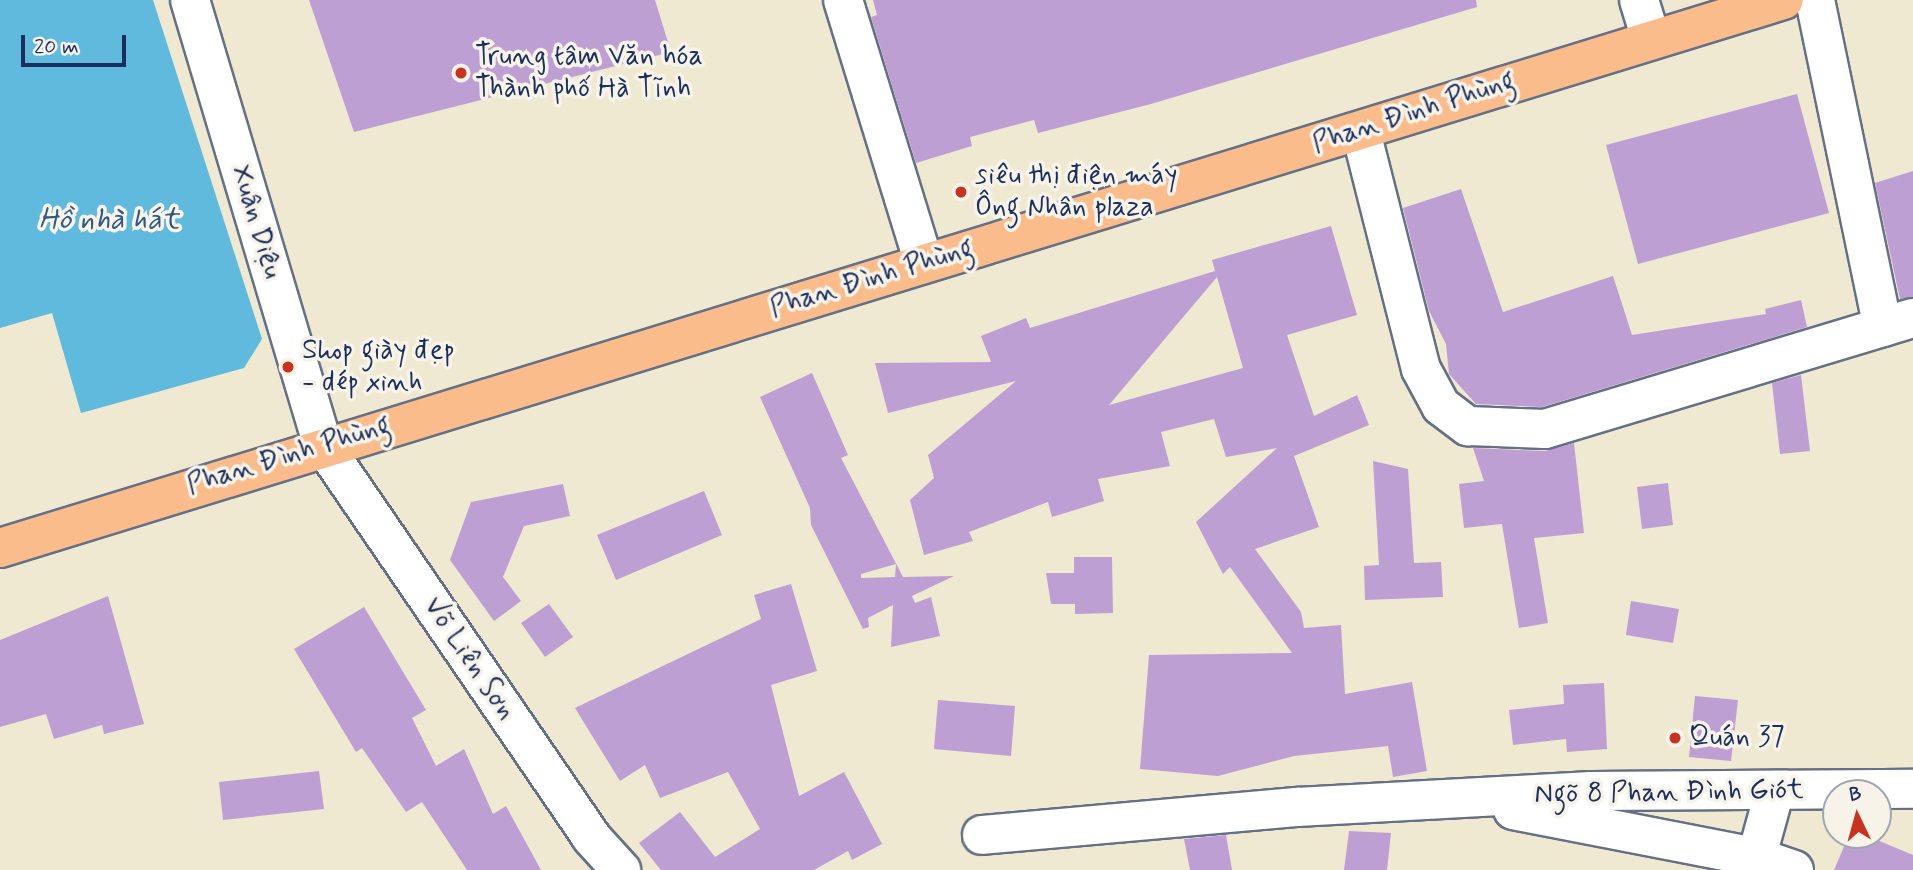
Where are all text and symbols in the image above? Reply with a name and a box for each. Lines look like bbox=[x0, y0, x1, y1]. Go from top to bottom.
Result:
scale bar bbox=[24, 21, 130, 65]
text: 20 m bbox=[34, 33, 79, 61]
place label: Trung tâm Văn hóa Thành phố Hà Tĩnh bbox=[475, 40, 708, 106]
marker: Trung tâm Văn hóa Thành phố Hà Tĩnh bbox=[453, 65, 469, 81]
street label: Phan Đình Phùng bbox=[1309, 65, 1519, 161]
place label: siêu thị điện máy Ông Nhân plaza bbox=[975, 159, 1173, 225]
street label: Xuân Diệu bbox=[223, 161, 289, 283]
marker: siêu thị điện máy Ông Nhân plaza bbox=[953, 184, 969, 200]
water label: Hồ nhà hát bbox=[39, 202, 179, 238]
street label: Phan Đình Phùng bbox=[767, 232, 977, 326]
place label: Shop giày đẹp - dép xinh bbox=[302, 334, 454, 400]
marker: Shop giày đẹp - dép xinh bbox=[280, 359, 296, 375]
street label: Phan Đình Phùng bbox=[184, 409, 394, 503]
street label: Võ Liên Sơn bbox=[415, 591, 523, 727]
place label: Quán 37 bbox=[1689, 721, 1784, 755]
marker: Quán 37 bbox=[1667, 730, 1683, 746]
street label: Ngõ 8 Phan Đình Giót bbox=[1535, 774, 1803, 812]
north arrow bbox=[1822, 779, 1892, 849]
text: B bbox=[1848, 782, 1862, 808]

